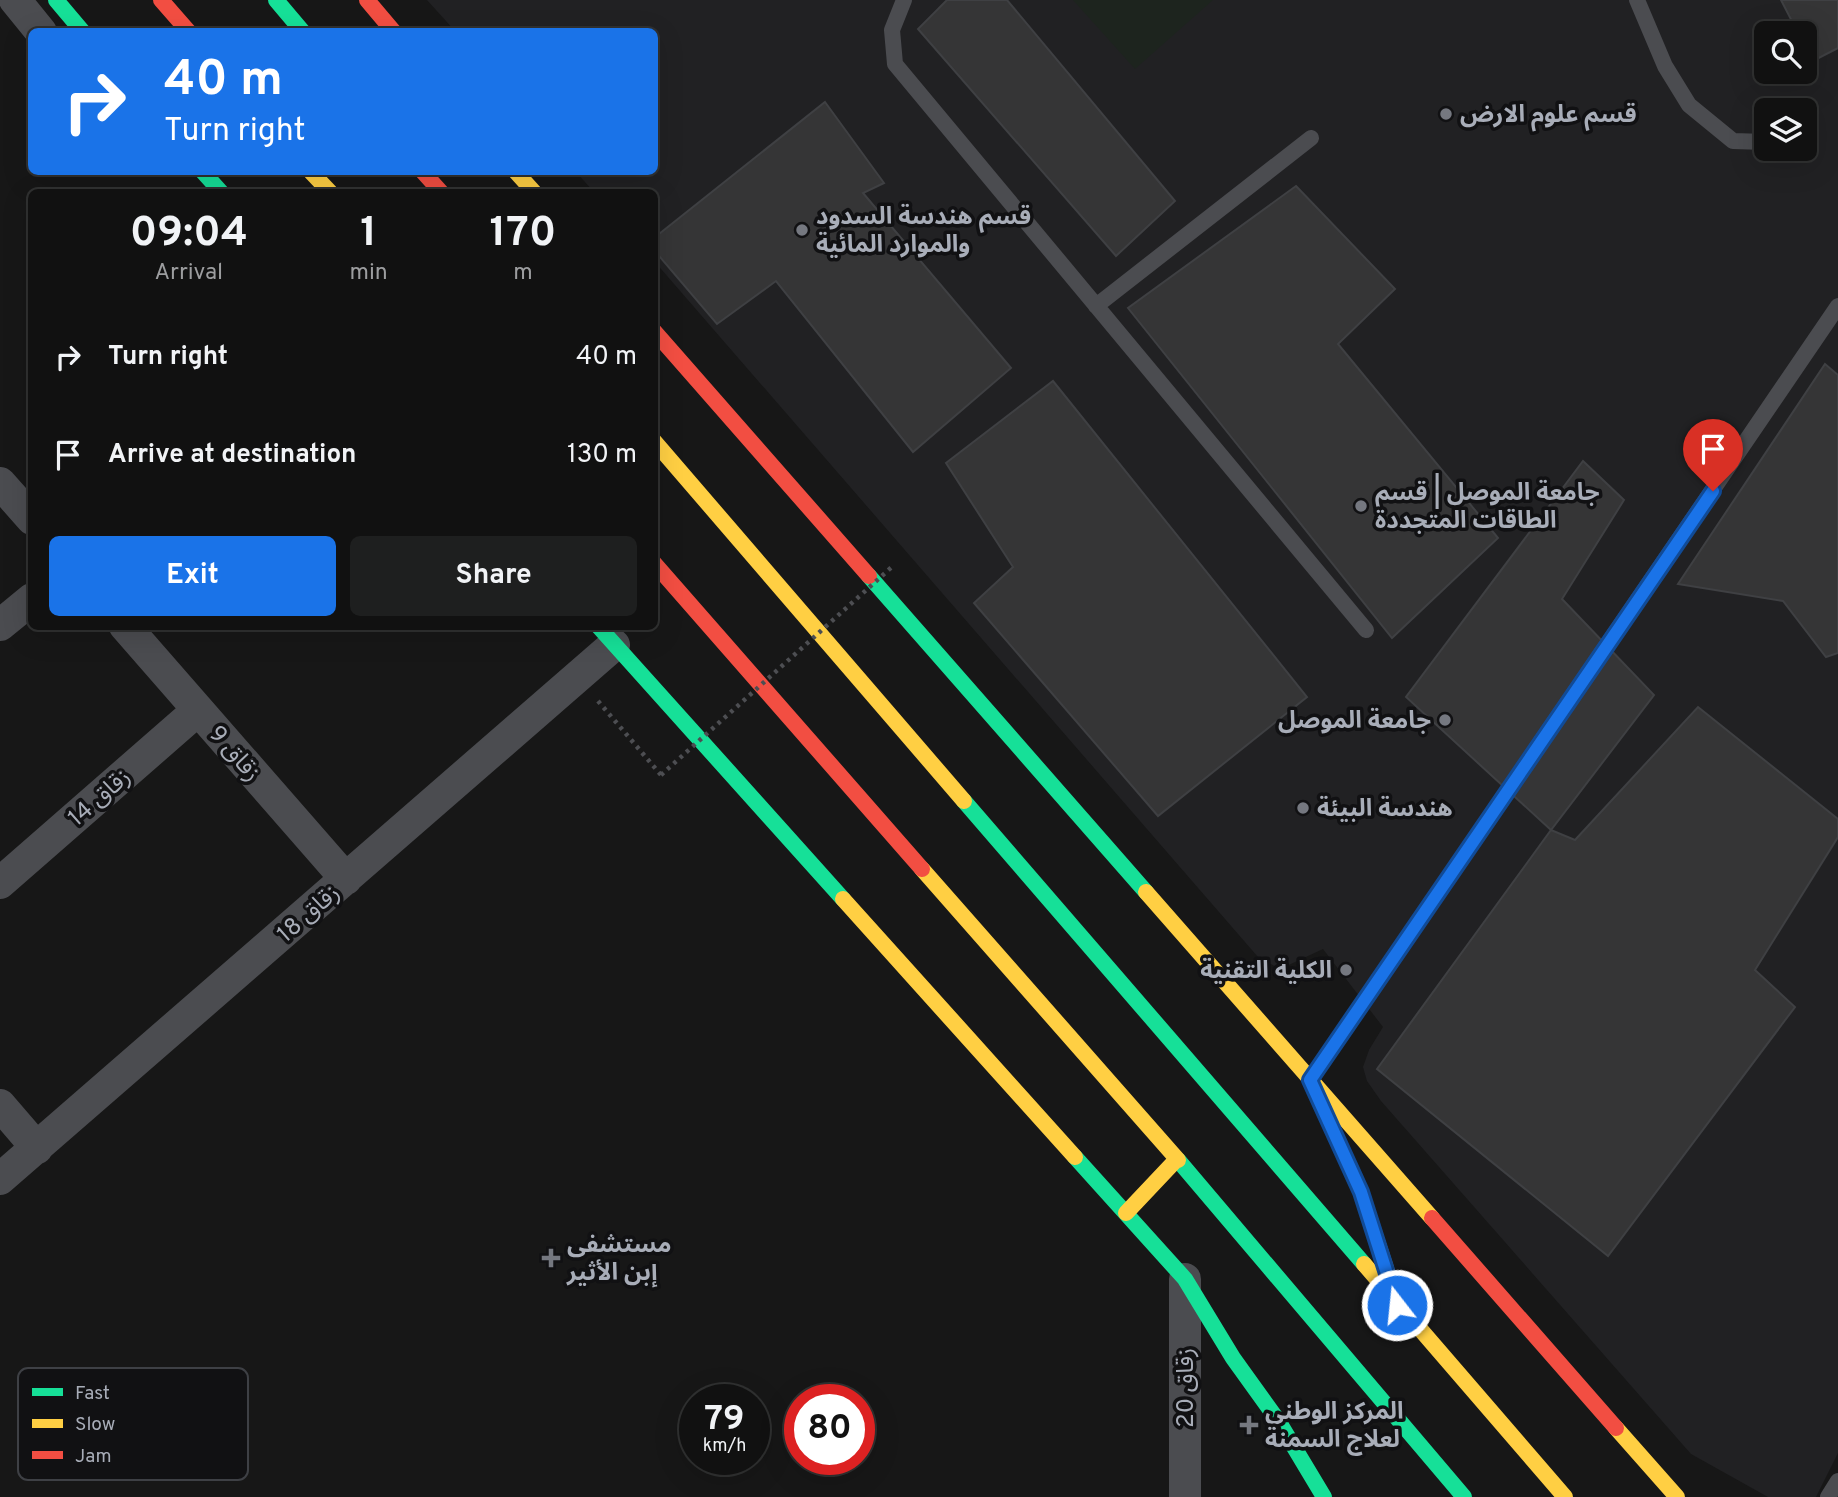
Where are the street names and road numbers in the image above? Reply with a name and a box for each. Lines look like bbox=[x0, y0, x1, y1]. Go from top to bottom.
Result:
street label: زقاق 9 bbox=[201, 720, 266, 788]
street label: زقاق 14 bbox=[63, 763, 138, 834]
street label: زقاق 18 bbox=[272, 879, 347, 950]
street label: زقاق 20 bbox=[1172, 1348, 1202, 1428]

